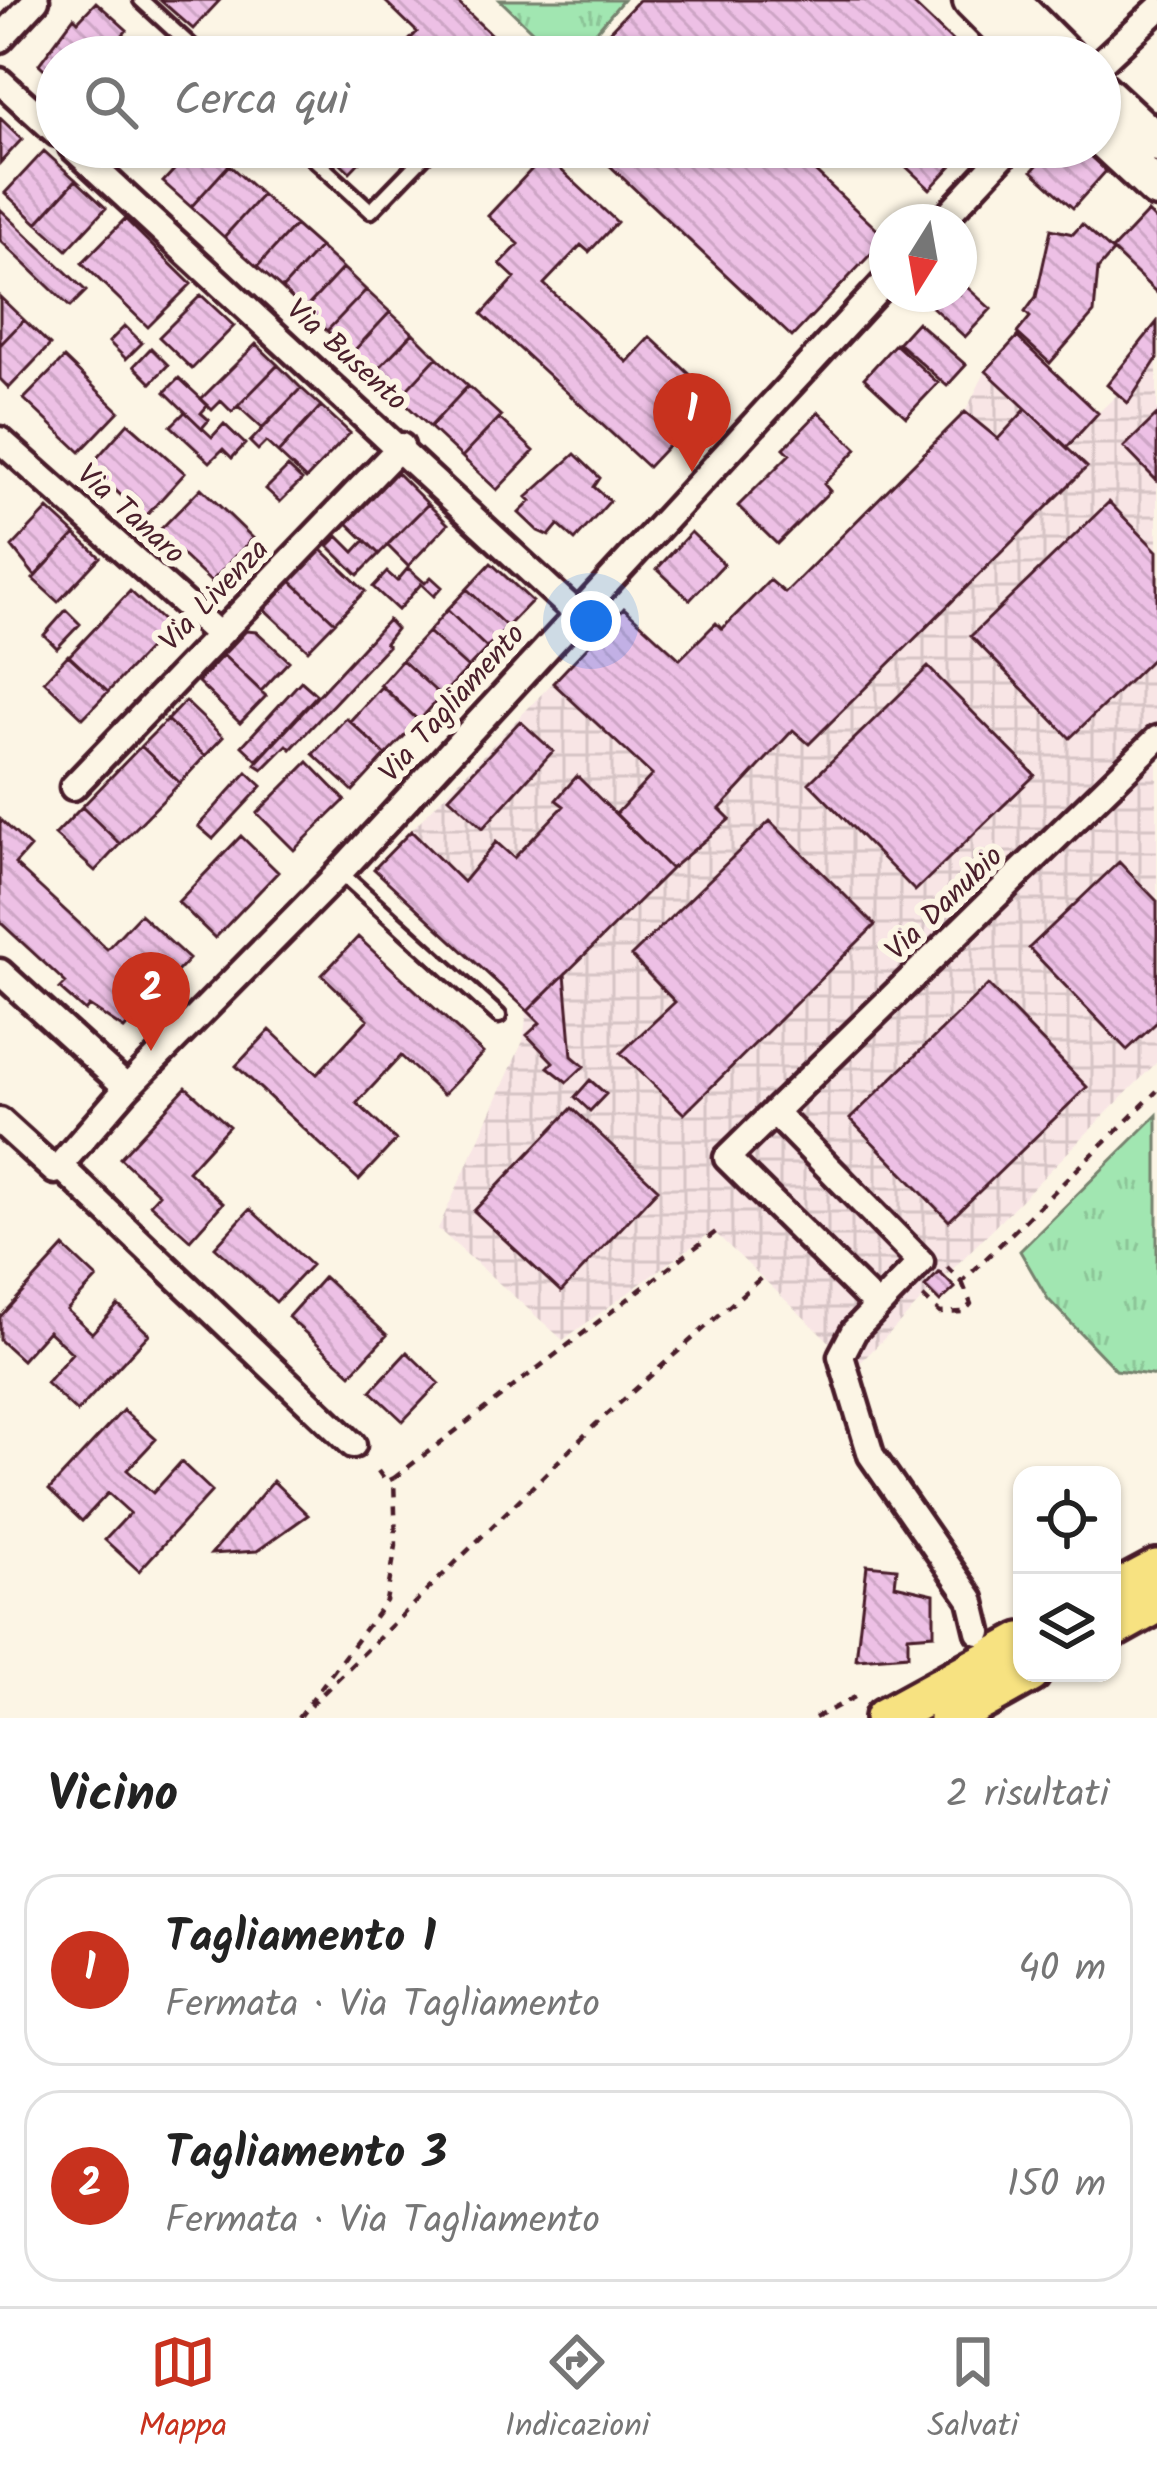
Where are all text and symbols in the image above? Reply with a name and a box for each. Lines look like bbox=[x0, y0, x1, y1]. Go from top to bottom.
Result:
search box bbox=[36, 36, 1121, 168]
text: Cerca qui bbox=[174, 66, 349, 138]
icon: search bbox=[78, 69, 144, 135]
north arrow bbox=[869, 204, 977, 312]
street label: Via Busento bbox=[274, 288, 418, 424]
pin: 1 bbox=[653, 373, 731, 472]
street label: Via Tanaro bbox=[65, 453, 195, 577]
street label: Via Livenza bbox=[148, 528, 282, 664]
your location bbox=[561, 591, 621, 651]
street label: Via Tagliamento bbox=[368, 613, 538, 795]
street label: Via Danubio bbox=[875, 835, 1015, 973]
pin: 2 bbox=[112, 952, 190, 1051]
map controls bbox=[1013, 1466, 1121, 1682]
button: locate bbox=[1013, 1466, 1121, 1574]
button: layers bbox=[1013, 1574, 1121, 1682]
text: Vicino bbox=[48, 1756, 178, 1837]
text: 2 risultati bbox=[946, 1765, 1109, 1827]
text: Tagliamento 1 bbox=[165, 1903, 436, 1975]
text: 1 bbox=[84, 1939, 96, 2001]
text: 40 m bbox=[1018, 1939, 1106, 2001]
text: Fermata · Via Tagliamento bbox=[165, 1975, 600, 2037]
text: Tagliamento 3 bbox=[165, 2119, 447, 2191]
text: 2 bbox=[79, 2155, 101, 2217]
text: 150 m bbox=[1007, 2155, 1106, 2217]
text: Fermata · Via Tagliamento bbox=[165, 2191, 600, 2253]
tab: Mappa bbox=[139, 2329, 227, 2454]
tab: Indicazioni bbox=[505, 2329, 650, 2454]
tab: Salvati bbox=[927, 2329, 1018, 2454]

